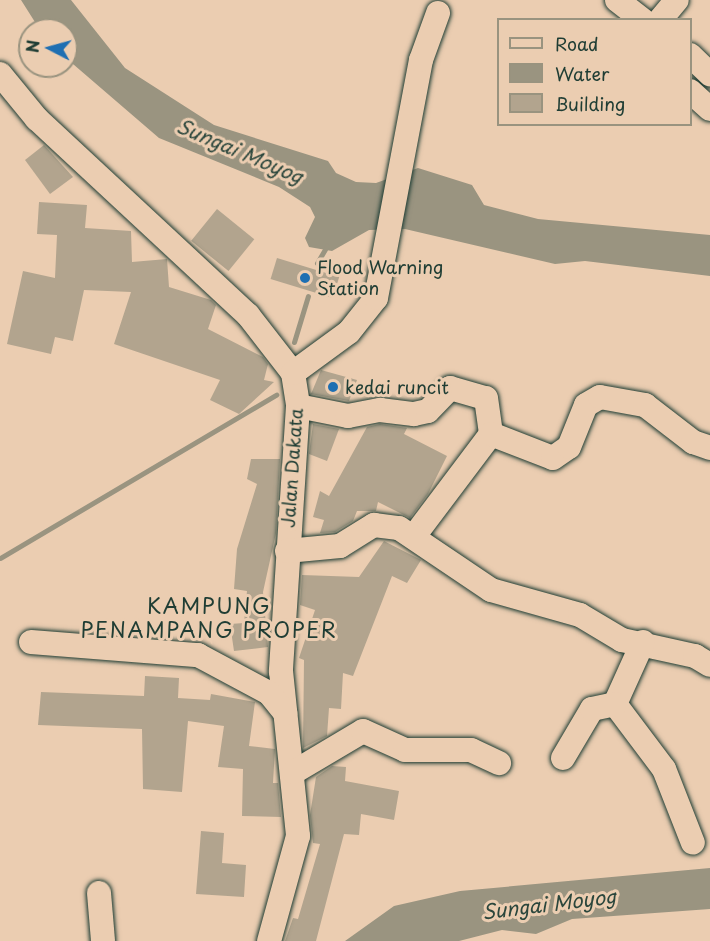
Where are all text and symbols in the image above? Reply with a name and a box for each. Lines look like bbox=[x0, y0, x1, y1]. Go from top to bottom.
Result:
north arrow bbox=[18, 18, 78, 78]
legend bbox=[497, 18, 692, 126]
text: Road bbox=[555, 30, 599, 57]
text: N bbox=[19, 39, 45, 54]
text: Water bbox=[555, 60, 609, 87]
text: Building bbox=[555, 90, 625, 117]
water label: Sungai Moyog bbox=[173, 113, 307, 189]
place label: Flood Warning Station bbox=[317, 257, 443, 300]
marker: Flood Warning Station bbox=[298, 271, 312, 285]
place label: kedai runcit bbox=[345, 376, 449, 398]
marker: kedai runcit bbox=[326, 380, 340, 394]
street label: Jalan Dakata bbox=[277, 407, 307, 529]
district label: KAMPUNG PENAMPANG PROPER bbox=[79, 592, 339, 642]
water label: Sungai Moyog bbox=[480, 884, 618, 924]

